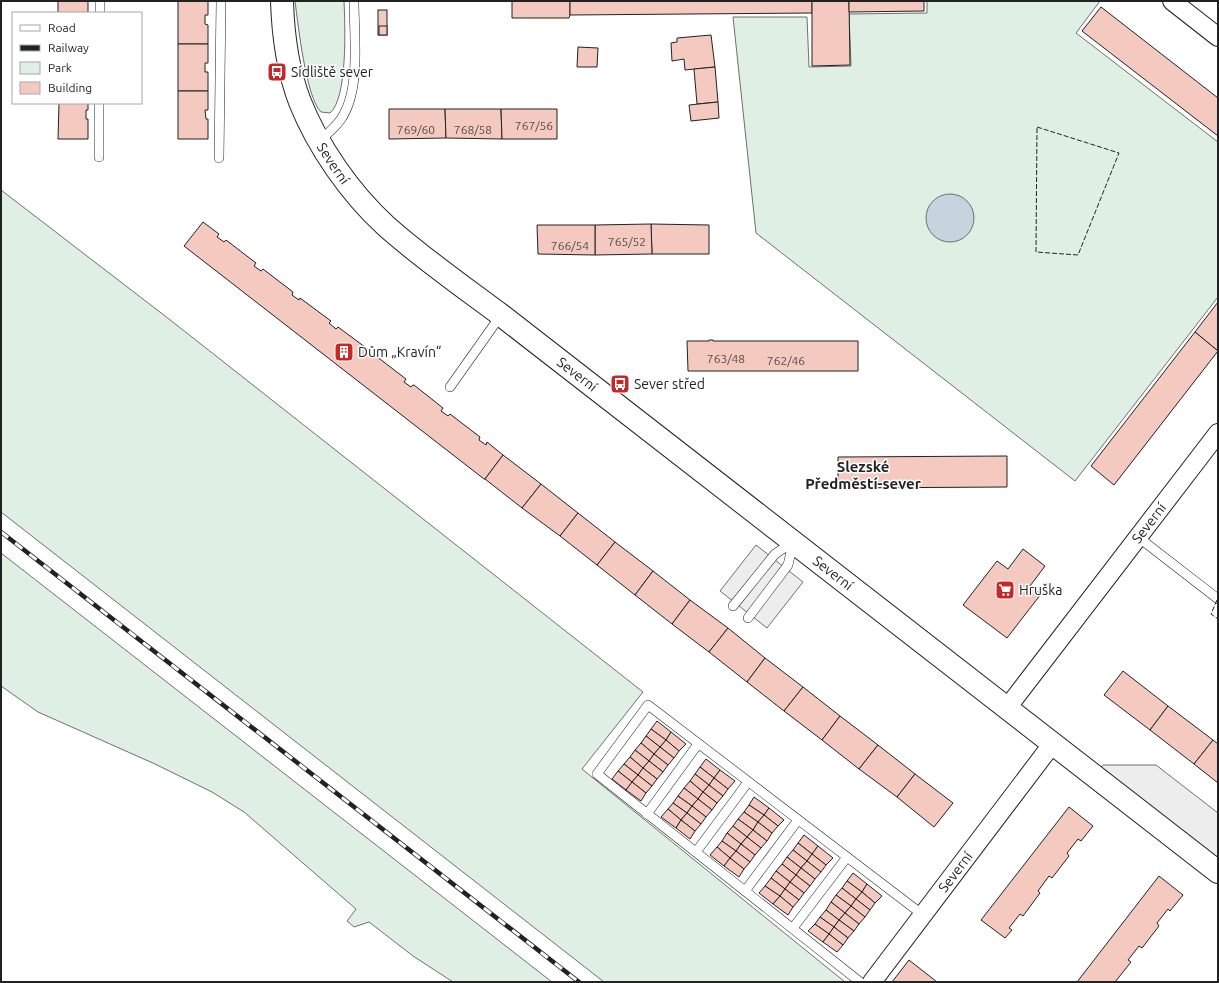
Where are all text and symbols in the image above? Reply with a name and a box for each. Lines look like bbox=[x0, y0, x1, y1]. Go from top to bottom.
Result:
legend bbox=[12, 12, 142, 104]
text: Road bbox=[48, 21, 76, 34]
text: Railway bbox=[48, 41, 89, 54]
text: Park bbox=[48, 61, 72, 74]
bus stop icon: Sídliště sever bbox=[266, 61, 288, 83]
place label: Sídliště sever bbox=[291, 64, 374, 80]
text: Building bbox=[48, 81, 92, 94]
house number: 767/56 bbox=[515, 119, 553, 132]
house number: 769/60 bbox=[397, 123, 435, 136]
house number: 768/58 bbox=[454, 123, 492, 136]
street label: Severní bbox=[314, 140, 353, 188]
house number: 765/52 bbox=[608, 235, 646, 248]
house number: 766/54 bbox=[551, 239, 589, 252]
building icon: Dům „Kravín“ bbox=[333, 341, 355, 363]
place label: Dům „Kravín“ bbox=[358, 344, 442, 360]
house number: 763/48 bbox=[707, 352, 745, 365]
street label: Severní bbox=[554, 354, 601, 395]
house number: 762/46 bbox=[767, 354, 805, 367]
bus stop icon: Sever střed bbox=[609, 373, 631, 395]
place label: Sever střed bbox=[634, 376, 705, 392]
district label: Slezské Předměstí-sever bbox=[805, 458, 922, 492]
street label: Severní bbox=[1128, 499, 1170, 546]
street label: Severní bbox=[810, 552, 857, 594]
supermarket icon: Hruška bbox=[994, 579, 1016, 601]
place label: Hruška bbox=[1019, 582, 1062, 598]
street label: Severní bbox=[935, 848, 976, 895]

